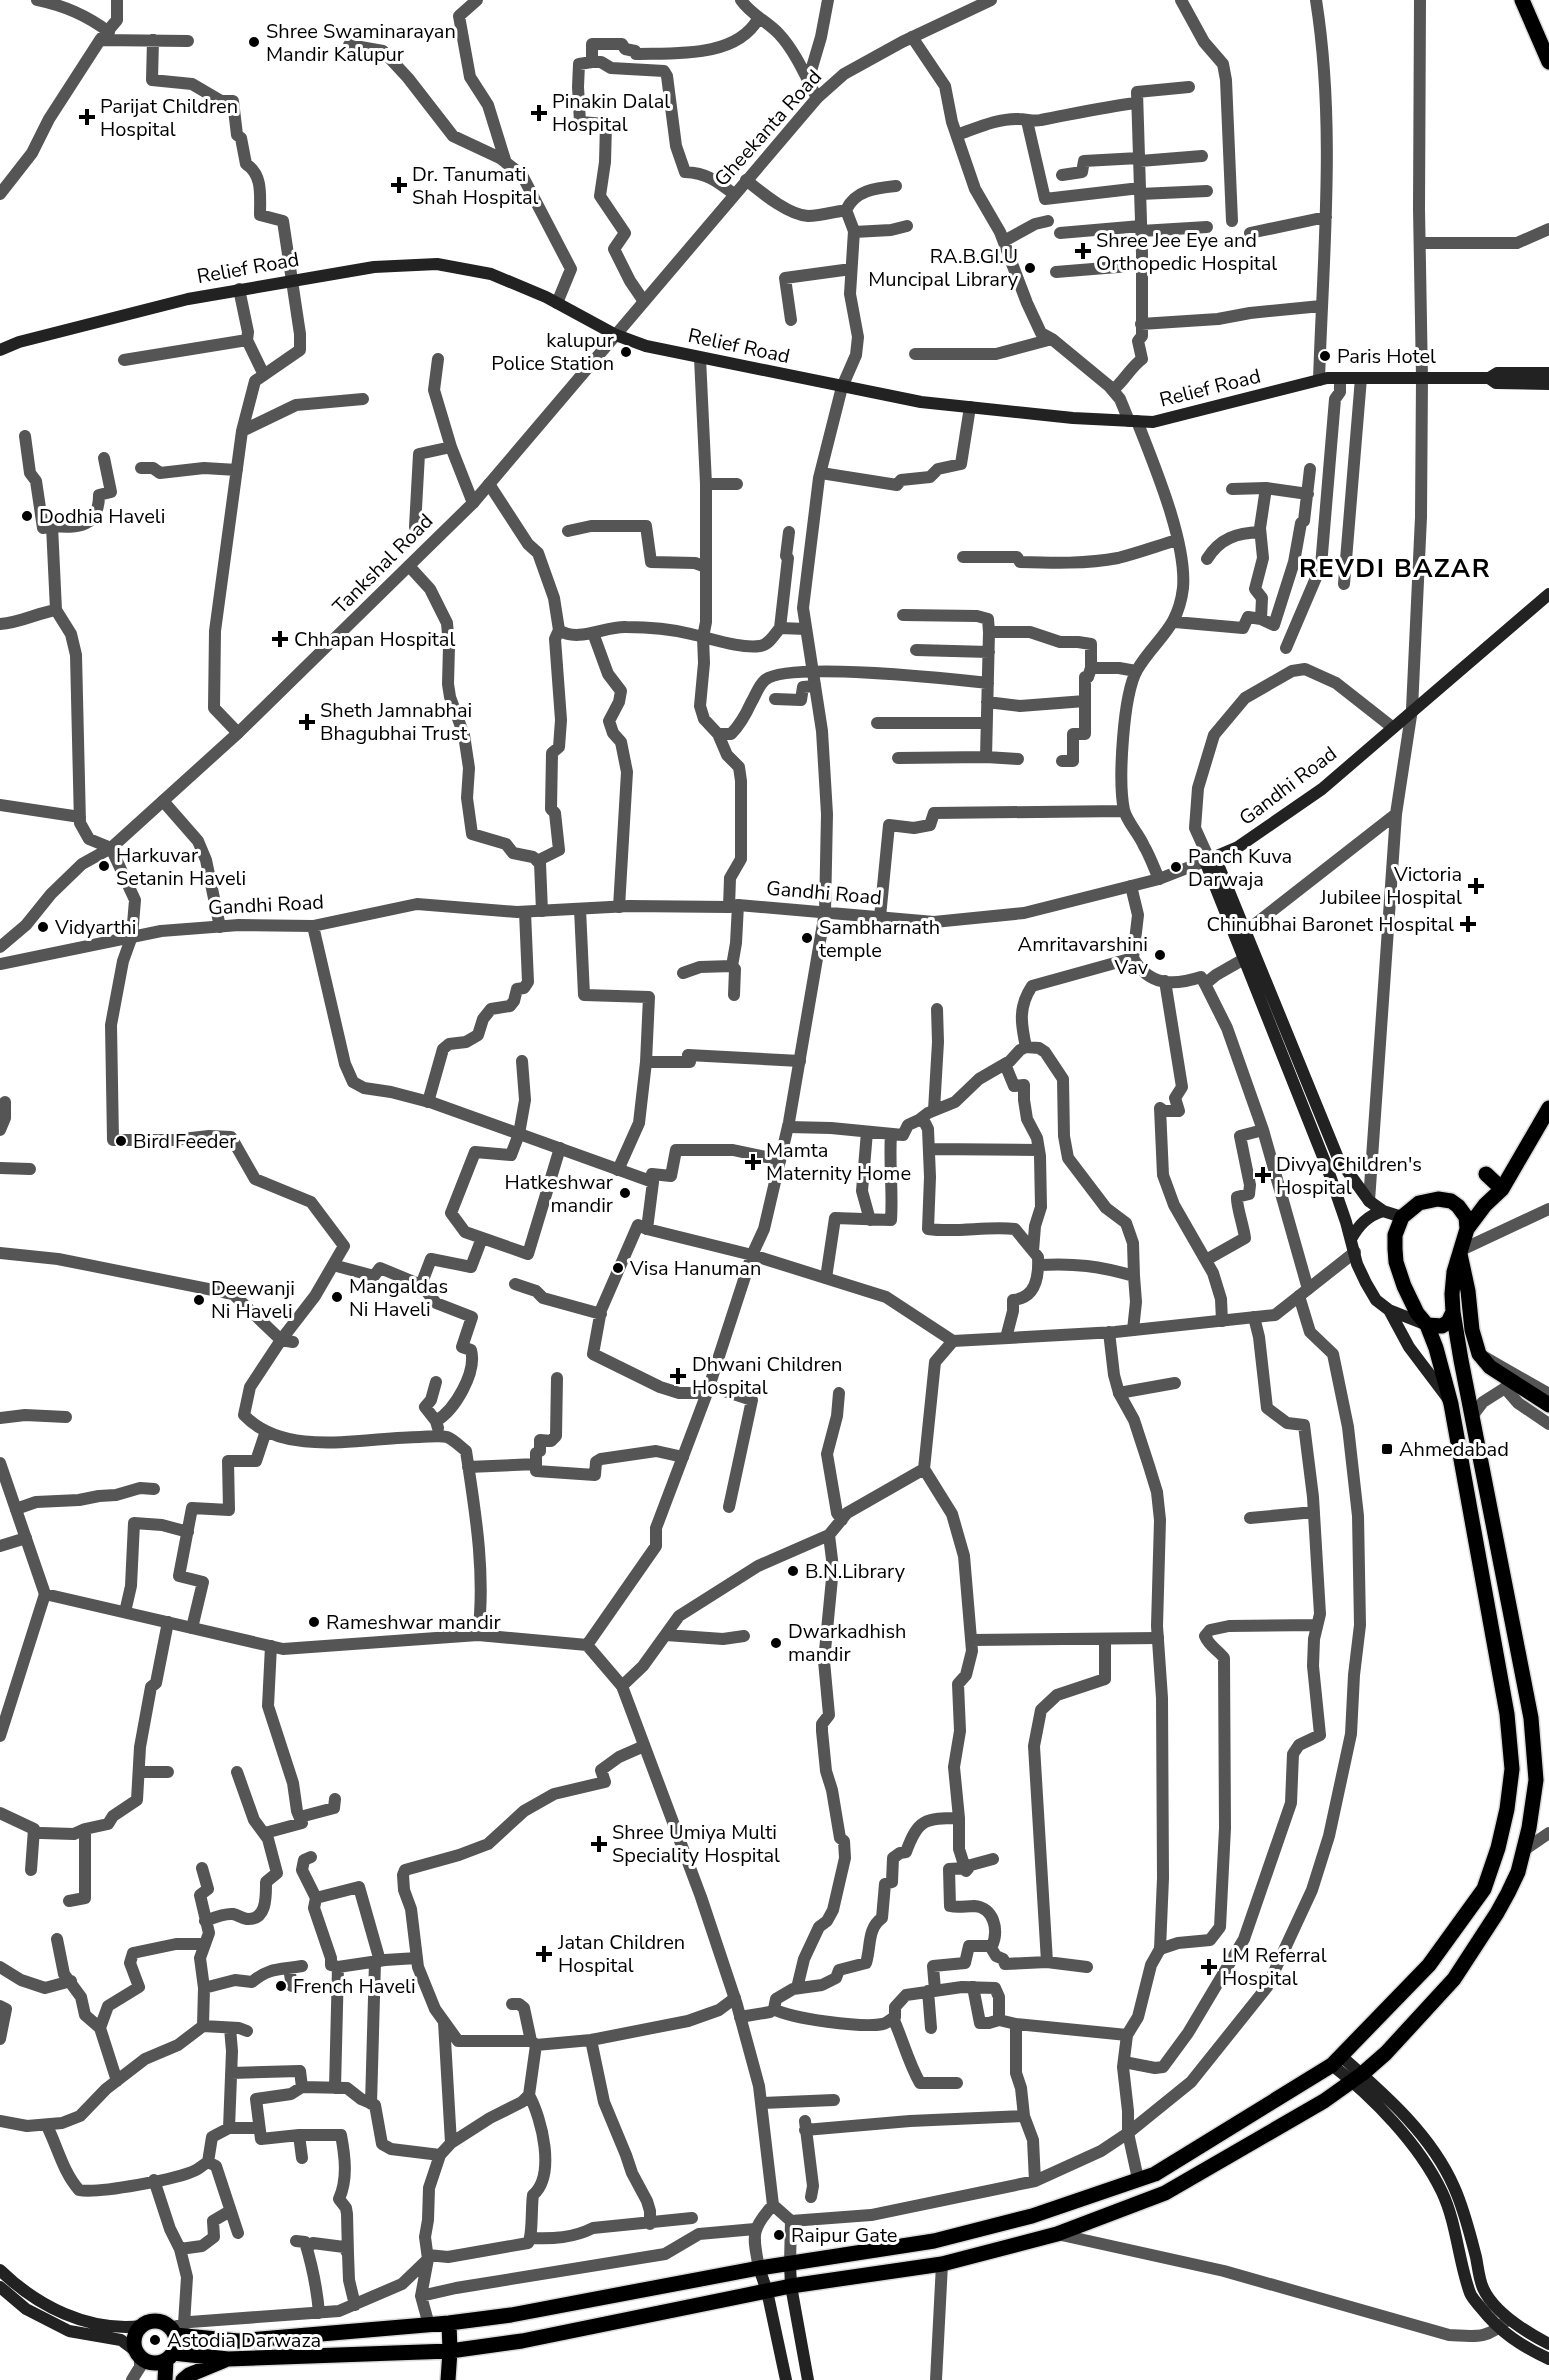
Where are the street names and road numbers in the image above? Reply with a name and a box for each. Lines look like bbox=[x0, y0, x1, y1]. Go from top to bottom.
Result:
street label: Gheekanta Road bbox=[708, 64, 828, 192]
street label: Relief Road bbox=[195, 246, 301, 290]
street label: Relief Road bbox=[686, 322, 792, 370]
street label: Relief Road bbox=[1157, 362, 1263, 414]
street label: Tankshal Road bbox=[327, 508, 439, 620]
street label: Gandhi Road bbox=[1234, 740, 1342, 832]
street label: Gandhi Road bbox=[765, 875, 883, 911]
street label: Gandhi Road bbox=[207, 888, 325, 922]

